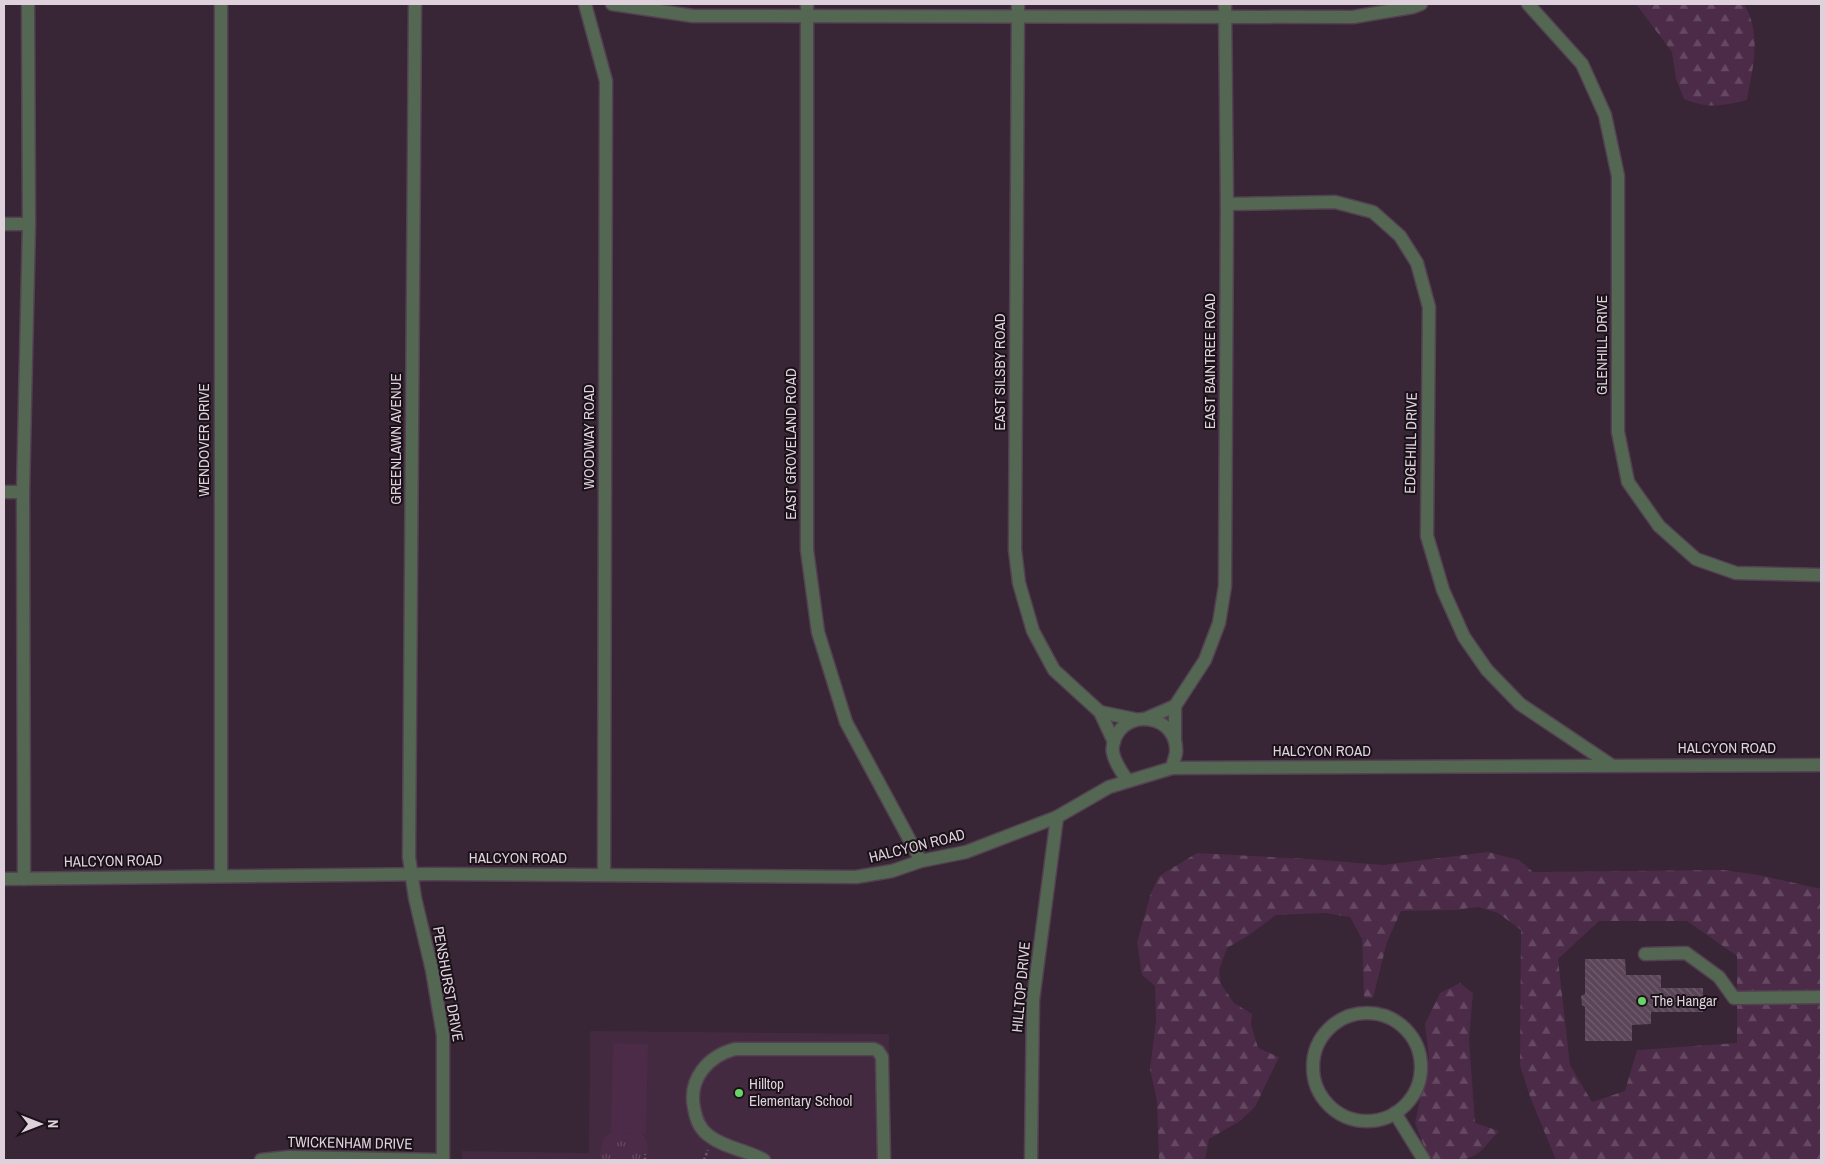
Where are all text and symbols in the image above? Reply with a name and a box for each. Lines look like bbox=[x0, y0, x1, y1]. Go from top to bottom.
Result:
street label: EAST BAINTREE ROAD bbox=[1199, 293, 1220, 429]
street label: GLENHILL DRIVE bbox=[1591, 295, 1612, 395]
street label: EAST SILSBY ROAD bbox=[989, 313, 1010, 431]
street label: EAST GROVELAND ROAD bbox=[780, 368, 801, 520]
street label: GREENLAWN AVENUE bbox=[385, 373, 406, 505]
street label: WENDOVER DRIVE bbox=[193, 383, 214, 497]
street label: WOODWAY ROAD bbox=[578, 384, 599, 490]
street label: EDGEHILL DRIVE bbox=[1399, 392, 1422, 494]
street label: HALCYON ROAD bbox=[1678, 737, 1776, 758]
street label: HALCYON ROAD bbox=[1273, 740, 1371, 761]
street label: HALCYON ROAD bbox=[867, 823, 967, 868]
street label: HALCYON ROAD bbox=[469, 847, 567, 868]
street label: HALCYON ROAD bbox=[64, 849, 162, 872]
street label: PENSHURST DRIVE bbox=[428, 925, 469, 1043]
street label: HILLTOP DRIVE bbox=[1006, 941, 1035, 1033]
place label: The Hangar bbox=[1652, 990, 1717, 1011]
marker: The Hangar bbox=[1636, 995, 1648, 1007]
place label: Hilltop Elementary School bbox=[749, 1073, 852, 1111]
marker: Hilltop Elementary School bbox=[733, 1087, 745, 1099]
north arrow bbox=[15, 1099, 65, 1149]
text: N bbox=[44, 1120, 62, 1128]
street label: TWICKENHAM DRIVE bbox=[287, 1131, 413, 1154]

